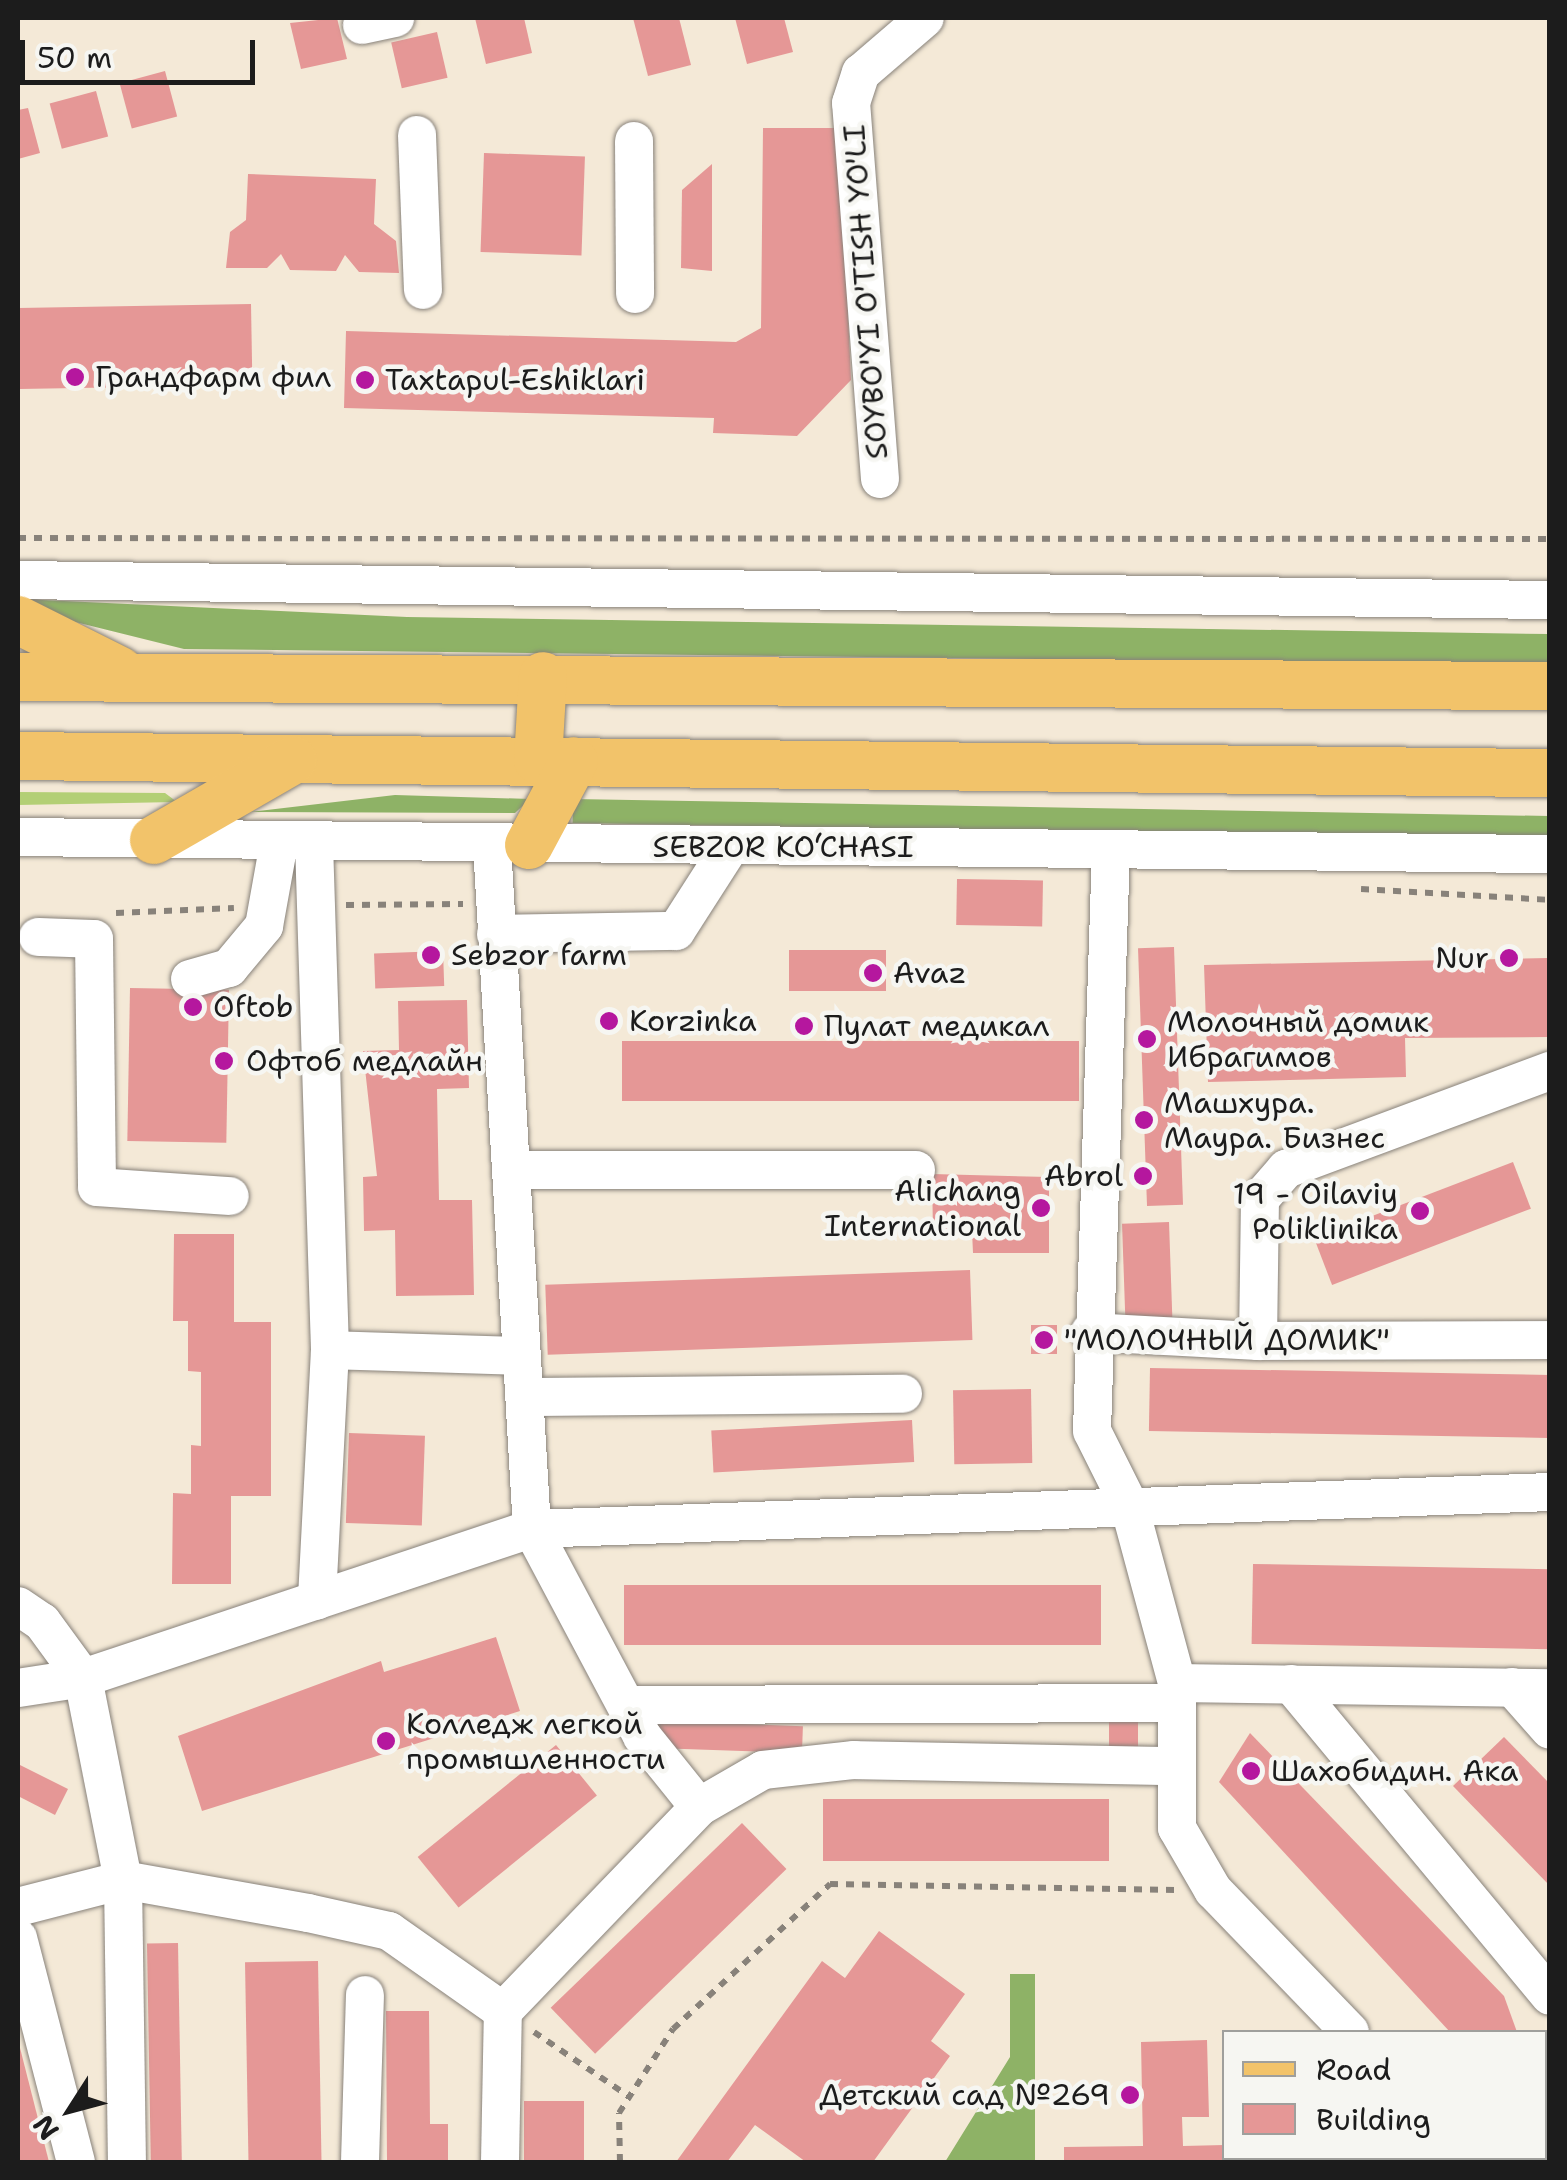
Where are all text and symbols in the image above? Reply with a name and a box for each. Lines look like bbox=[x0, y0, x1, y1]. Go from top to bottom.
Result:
scale bar bbox=[25, 20, 260, 82]
text: 50 m bbox=[37, 37, 112, 78]
street label: SOYBO'YI O'TISH YO'LI bbox=[836, 124, 896, 460]
place label: Грандфарм фил bbox=[95, 359, 331, 395]
place label: Taxtapul-Eshiklari bbox=[385, 362, 645, 398]
marker: Грандфарм фил bbox=[64, 366, 86, 388]
marker: Taxtapul-Eshiklari bbox=[354, 369, 376, 391]
street label: SEBZOR KO‘CHASI bbox=[653, 829, 913, 865]
place label: Sebzor farm bbox=[451, 937, 627, 973]
place label: Nur bbox=[1435, 940, 1489, 976]
marker: Sebzor farm bbox=[420, 944, 442, 966]
marker: Nur bbox=[1498, 947, 1520, 969]
place label: Avaz bbox=[893, 955, 966, 991]
marker: Avaz bbox=[862, 962, 884, 984]
place label: Oftob bbox=[213, 989, 293, 1025]
marker: Oftob bbox=[182, 996, 204, 1018]
place label: Korzinka bbox=[629, 1003, 757, 1039]
place label: Молочный домик Ибрагимов bbox=[1167, 1004, 1429, 1074]
place label: Пулат медикал bbox=[824, 1008, 1050, 1044]
marker: Korzinka bbox=[598, 1010, 620, 1032]
marker: Пулат медикал bbox=[793, 1015, 815, 1037]
marker: Молочный домик Ибрагимов bbox=[1136, 1028, 1158, 1050]
place label: Офтоб медлайн bbox=[246, 1043, 483, 1079]
marker: Офтоб медлайн bbox=[211, 1048, 237, 1074]
place label: Машхура. Маура. Бизнес bbox=[1164, 1085, 1385, 1156]
marker: Машхура. Маура. Бизнес bbox=[1133, 1109, 1155, 1131]
place label: Abrol bbox=[1044, 1158, 1123, 1194]
marker: Abrol bbox=[1132, 1165, 1154, 1187]
place label: Alichang International bbox=[824, 1173, 1021, 1244]
place label: 19 - Oilaviy Poliklinika bbox=[1233, 1176, 1398, 1246]
marker: Alichang International bbox=[1030, 1197, 1052, 1219]
marker: 19 - Oilaviy Poliklinika bbox=[1407, 1198, 1433, 1224]
place label: "МОЛОЧНЫЙ ДОМИК" bbox=[1064, 1322, 1390, 1358]
marker: "МОЛОЧНЫЙ ДОМИК" bbox=[1033, 1329, 1055, 1351]
place label: Колледж легкой промышленности bbox=[406, 1706, 665, 1776]
marker: Колледж легкой промышленности bbox=[375, 1730, 397, 1752]
place label: Шахобидин. Ака bbox=[1271, 1753, 1518, 1789]
marker: Шахобидин. Ака bbox=[1240, 1760, 1262, 1782]
legend bbox=[1222, 2030, 1547, 2160]
text: Road bbox=[1316, 2049, 1391, 2090]
north arrow bbox=[20, 2060, 120, 2160]
place label: Детский сад №269 bbox=[819, 2077, 1110, 2113]
marker: Детский сад №269 bbox=[1119, 2084, 1141, 2106]
text: Building bbox=[1316, 2099, 1431, 2140]
text: N bbox=[24, 2107, 68, 2148]

